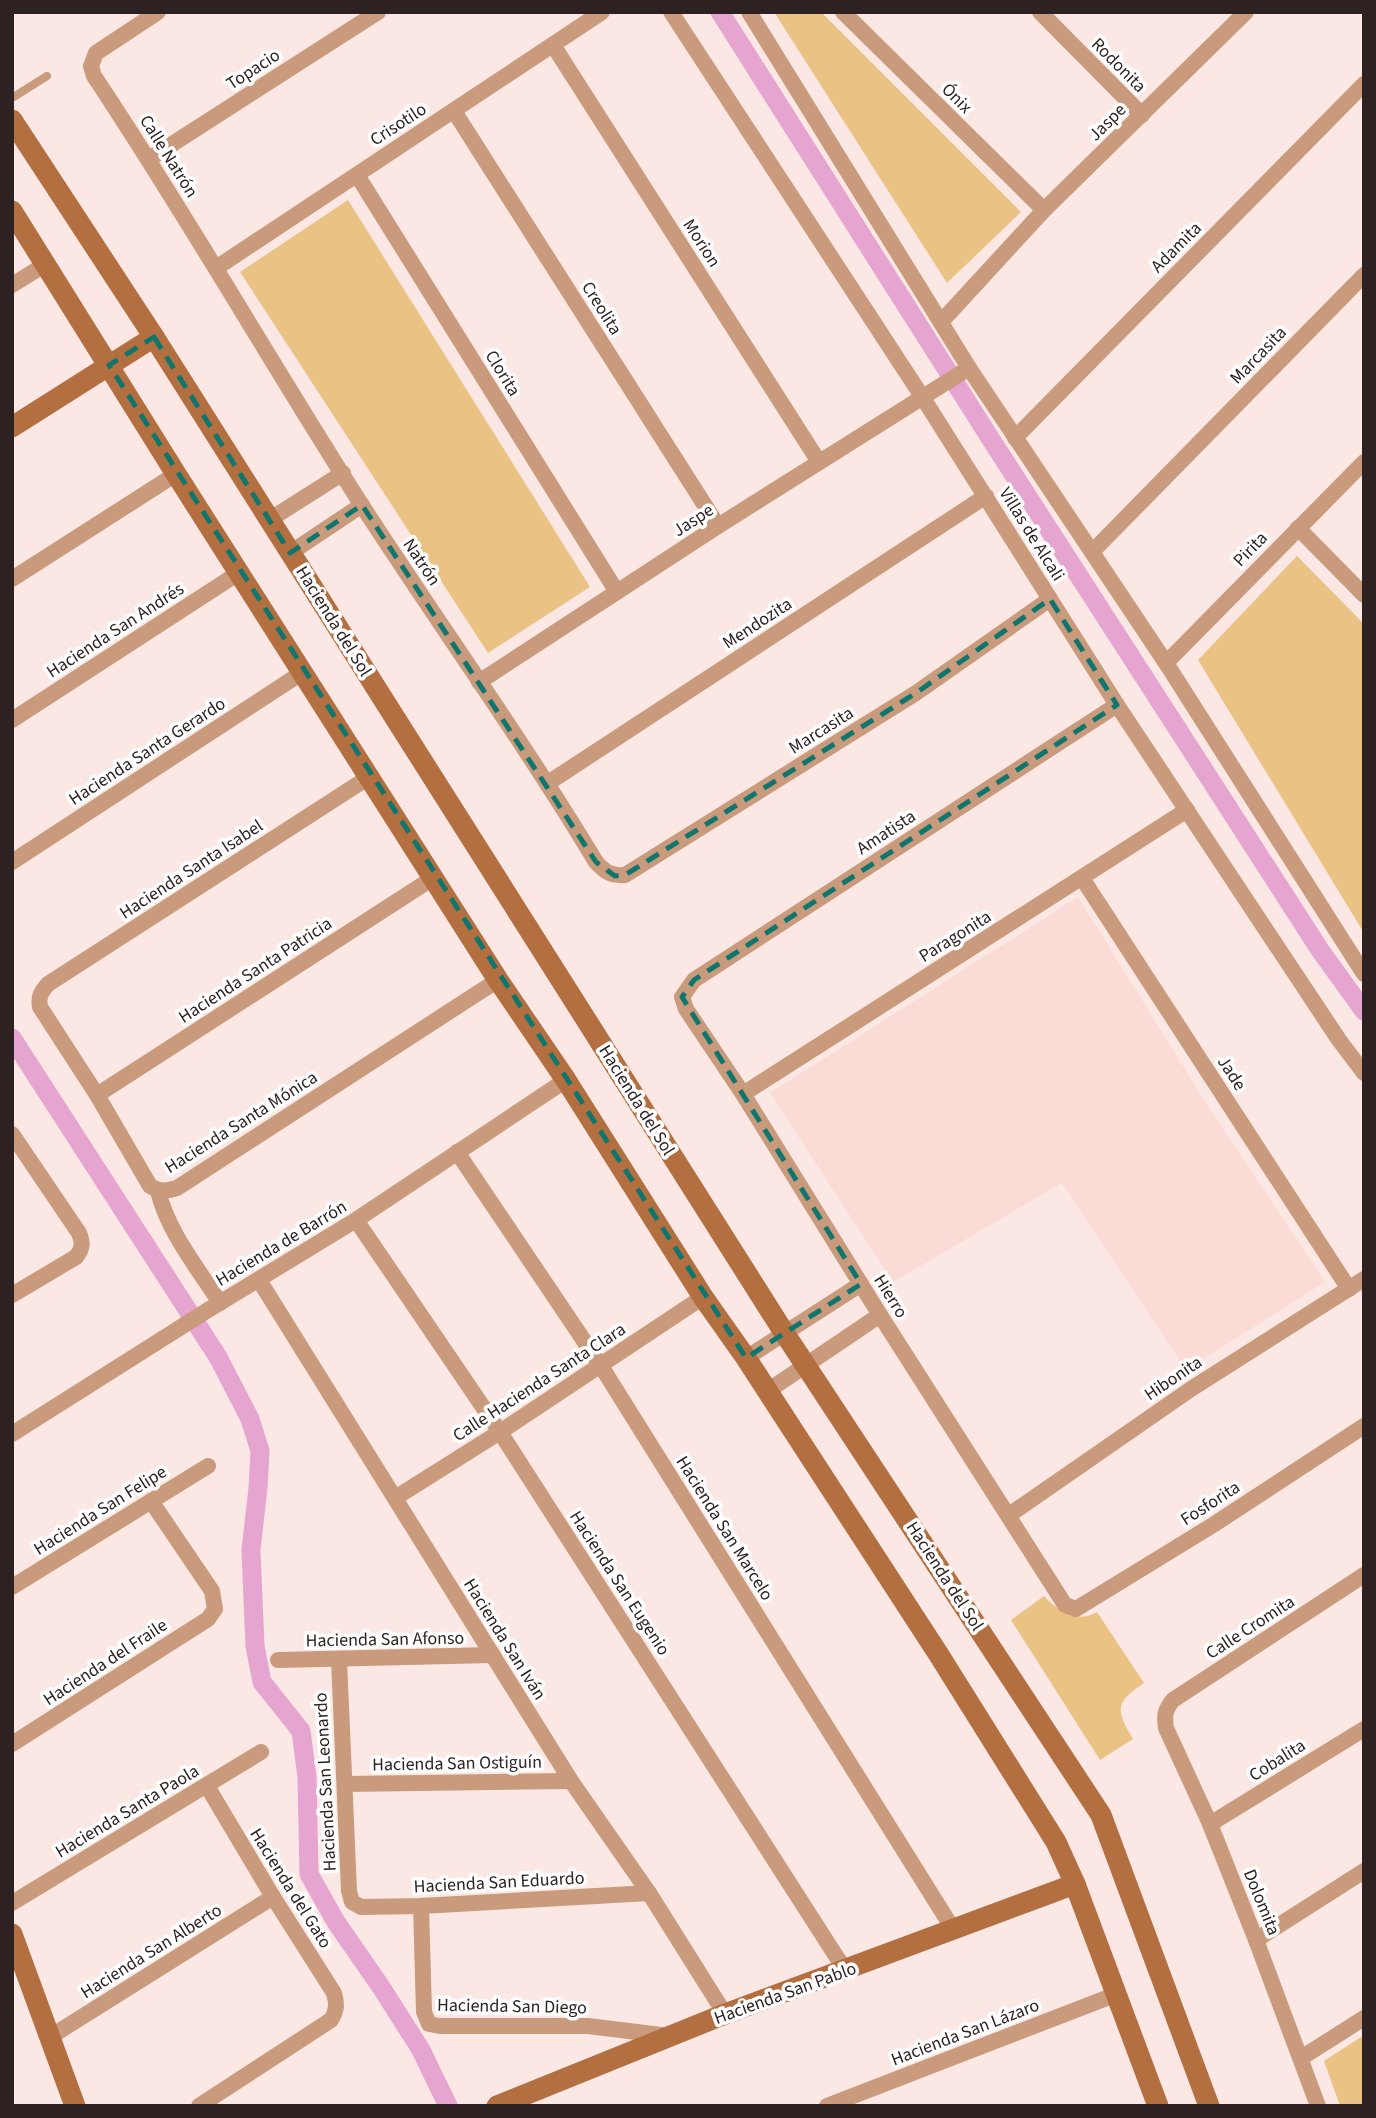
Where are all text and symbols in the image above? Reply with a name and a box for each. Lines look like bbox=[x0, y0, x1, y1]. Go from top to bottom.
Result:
street label: Rodonita bbox=[1086, 32, 1152, 98]
street label: Topacio bbox=[222, 43, 285, 96]
street label: Ónix bbox=[936, 77, 978, 119]
street label: Crisotilo bbox=[365, 97, 431, 152]
street label: Jaspe bbox=[1083, 98, 1132, 147]
street label: Calle Natrón bbox=[133, 110, 204, 202]
street label: Morion bbox=[677, 214, 727, 272]
street label: Adamita bbox=[1145, 216, 1207, 278]
street label: Creolita bbox=[575, 277, 628, 340]
street label: Marcasita bbox=[1224, 321, 1292, 390]
street label: Clorita bbox=[479, 345, 526, 401]
street label: Villas de Alcali bbox=[993, 483, 1070, 586]
street label: Jaspe bbox=[668, 498, 719, 543]
street label: Pirita bbox=[1227, 526, 1273, 572]
street label: Natrón bbox=[397, 534, 447, 591]
street label: Hacienda del Sol bbox=[290, 561, 378, 681]
street label: Hacienda San Andrés bbox=[42, 577, 189, 684]
street label: Mendozita bbox=[718, 592, 797, 655]
street label: Hacienda Santa Gerardo bbox=[64, 691, 231, 812]
street label: Marcasita bbox=[784, 701, 858, 760]
street label: Amatista bbox=[852, 804, 921, 861]
street label: Hacienda Santa Isabel bbox=[115, 814, 268, 925]
street label: Paragonita bbox=[914, 904, 996, 968]
street label: Hacienda Santa Patricia bbox=[174, 911, 337, 1030]
street label: Hacienda del Sol bbox=[593, 1040, 681, 1160]
street label: Jade bbox=[1211, 1051, 1252, 1095]
street label: Hacienda Santa Mónica bbox=[160, 1065, 323, 1180]
street label: Hacienda de Barrón bbox=[211, 1194, 352, 1293]
street label: Hierro bbox=[867, 1270, 914, 1323]
street label: Calle Hacienda Santa Clara bbox=[448, 1317, 631, 1448]
street label: Hibonita bbox=[1139, 1350, 1207, 1407]
street label: Hacienda San Marcelo bbox=[670, 1451, 779, 1605]
street label: Hacienda San Felipe bbox=[29, 1459, 172, 1561]
street label: Fosforita bbox=[1176, 1475, 1245, 1532]
street label: Hacienda San Eugenio bbox=[563, 1506, 676, 1661]
street label: Hacienda del Sol bbox=[900, 1517, 989, 1636]
street label: Hacienda San Iván bbox=[457, 1574, 552, 1705]
street label: Calle Cromita bbox=[1201, 1589, 1300, 1665]
street label: Hacienda del Fraile bbox=[38, 1613, 172, 1712]
street label: Hacienda San Afonso bbox=[306, 1626, 465, 1653]
street label: Hacienda San Leonardo bbox=[308, 1692, 343, 1872]
street label: Cobalita bbox=[1244, 1733, 1310, 1788]
street label: Hacienda San Ostiguín bbox=[372, 1750, 542, 1777]
street label: Hacienda Santa Paola bbox=[51, 1759, 204, 1864]
street label: Hacienda del Gato bbox=[244, 1823, 338, 1953]
street label: Dolomita bbox=[1237, 1865, 1286, 1939]
street label: Hacienda San Eduardo bbox=[413, 1866, 585, 1899]
street label: Hacienda San Alberto bbox=[76, 1898, 227, 2005]
street label: Hacienda San Pablo bbox=[711, 1956, 860, 2031]
street label: Hacienda San Diego bbox=[437, 1993, 587, 2020]
street label: Hacienda San Lázaro bbox=[887, 1993, 1043, 2072]

